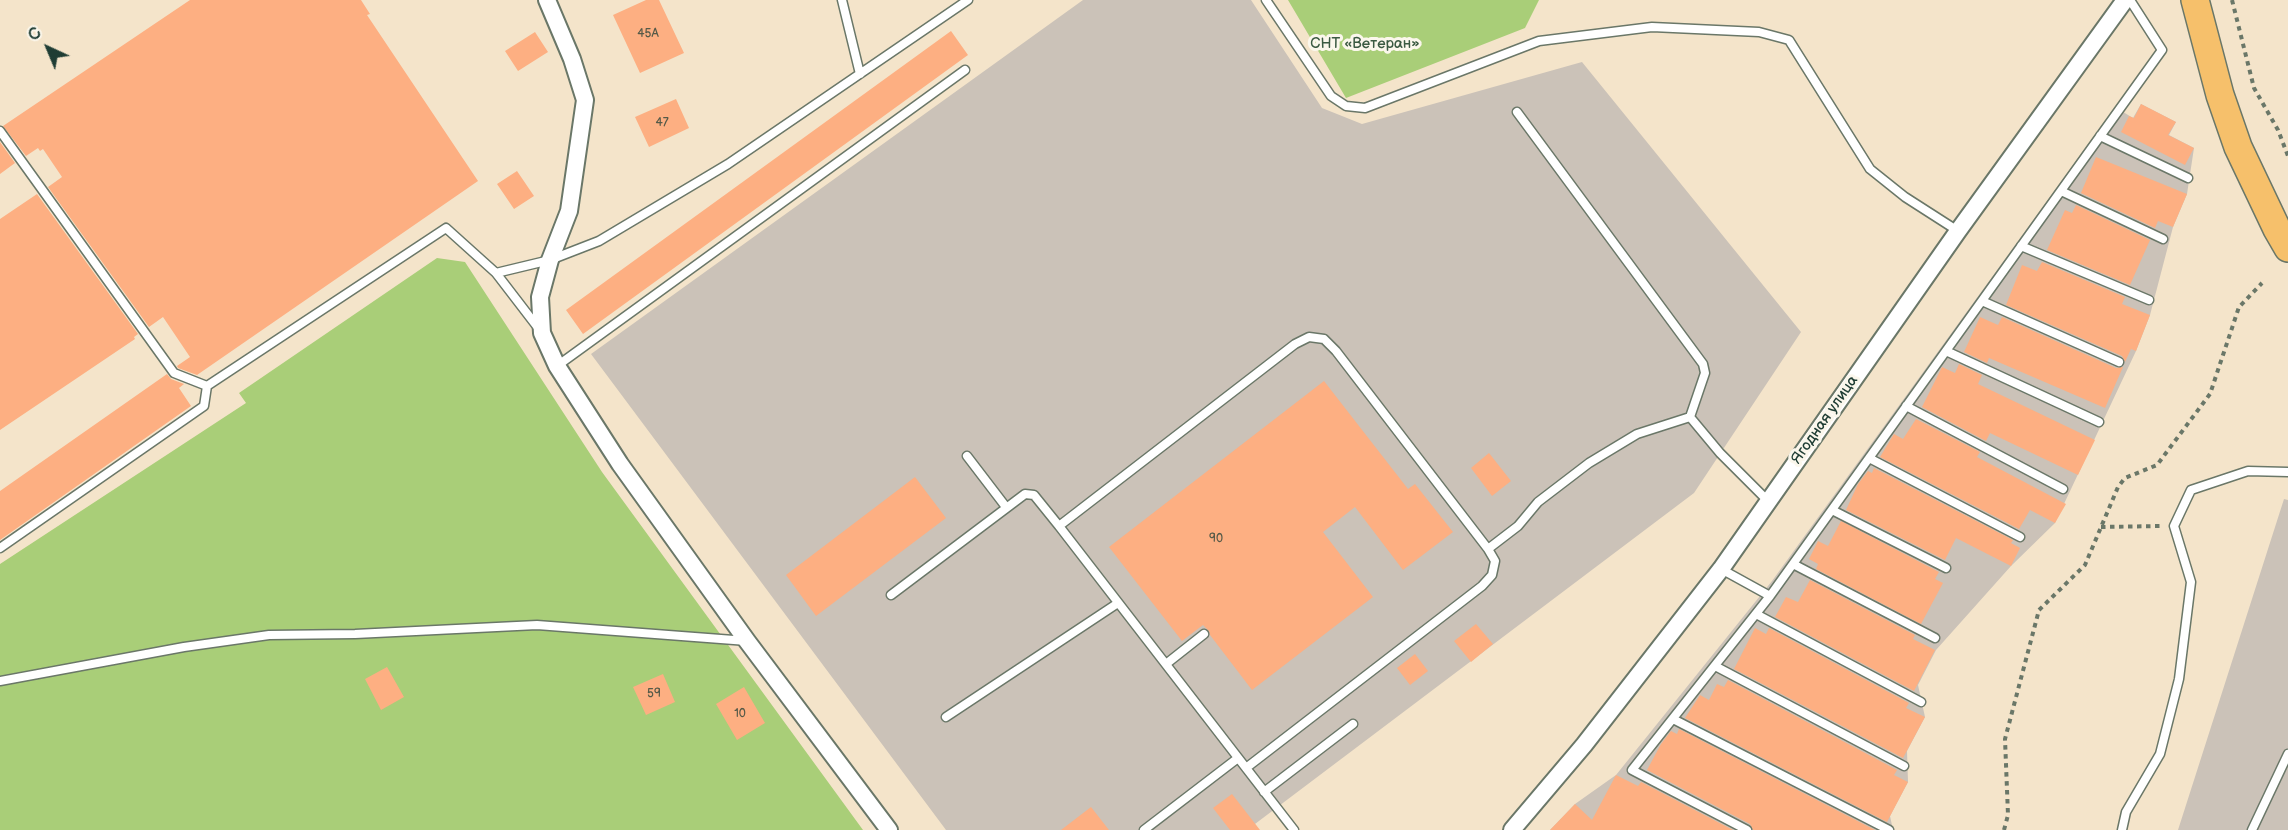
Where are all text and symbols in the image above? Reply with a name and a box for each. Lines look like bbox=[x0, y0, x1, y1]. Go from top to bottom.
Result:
north arrow bbox=[18, 18, 78, 78]
text: С bbox=[25, 24, 46, 45]
house number: 45А bbox=[637, 27, 659, 41]
park label: СНТ «Ветеран» bbox=[1310, 35, 1420, 53]
house number: 47 bbox=[655, 116, 669, 130]
street label: Ягодная улица bbox=[1788, 372, 1862, 468]
house number: 90 bbox=[1209, 532, 1223, 546]
house number: 59 bbox=[647, 687, 661, 701]
house number: 10 bbox=[734, 707, 746, 721]

